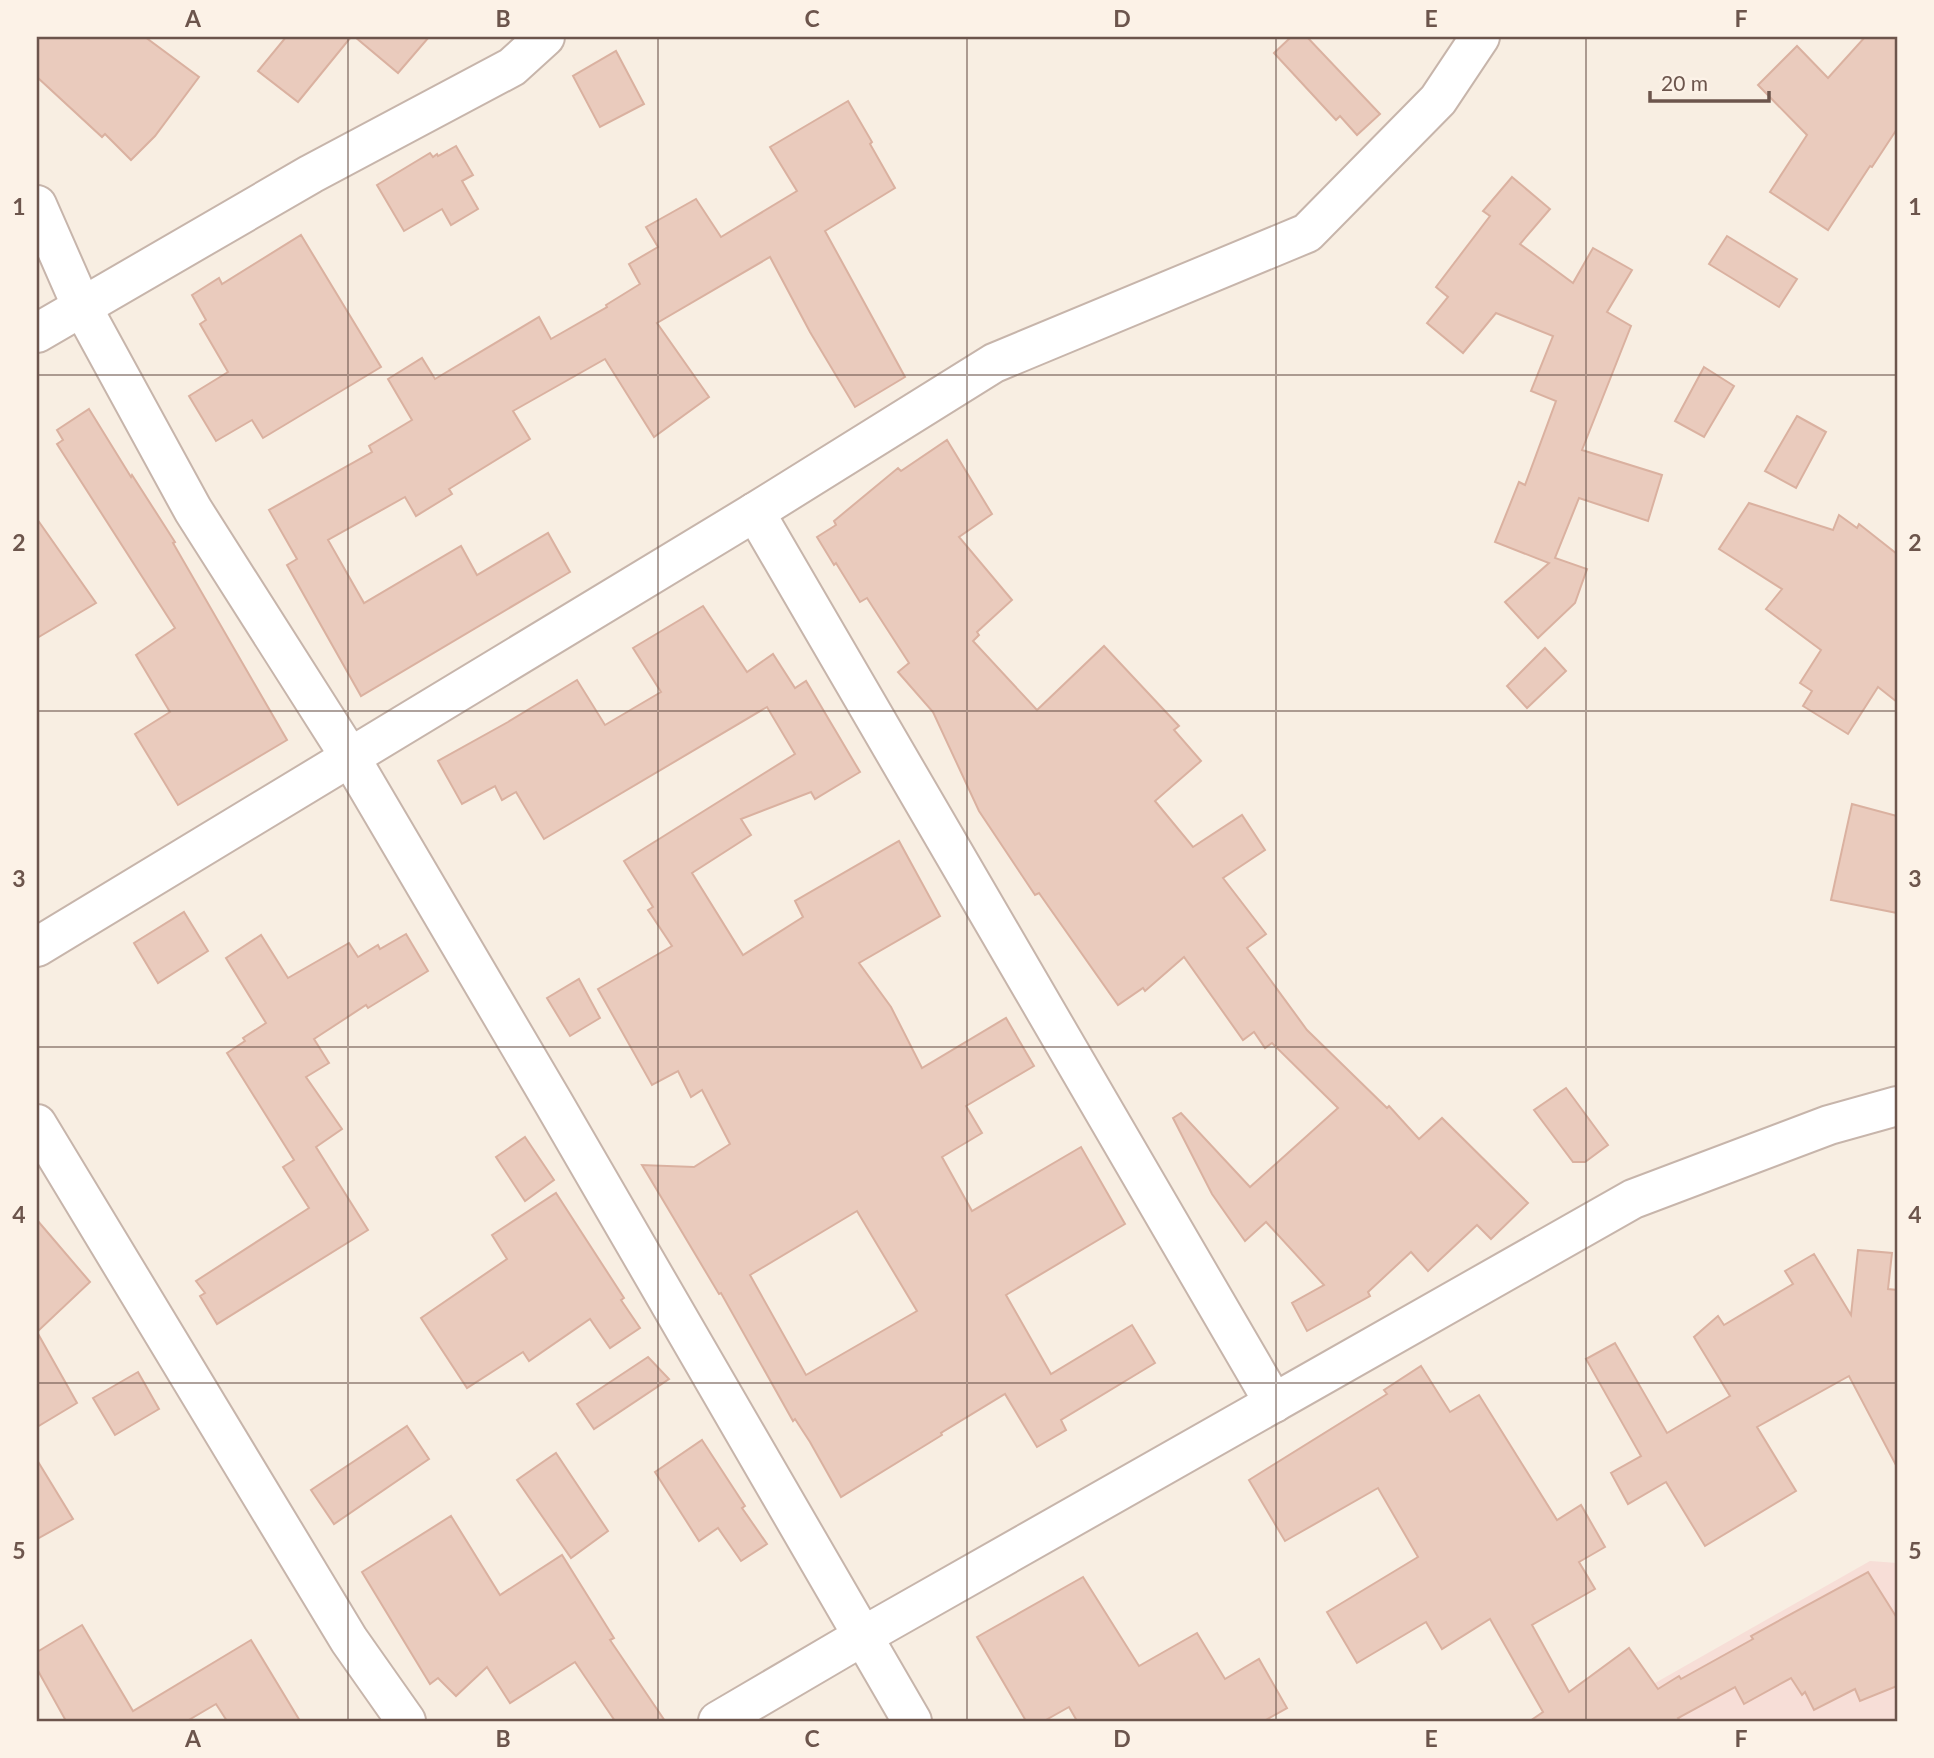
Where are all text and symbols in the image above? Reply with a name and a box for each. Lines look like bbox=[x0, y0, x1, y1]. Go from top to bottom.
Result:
text: A bbox=[184, 4, 202, 32]
text: B bbox=[495, 4, 511, 32]
text: C bbox=[804, 4, 820, 32]
text: D bbox=[1113, 4, 1131, 32]
text: E bbox=[1424, 4, 1438, 32]
text: F bbox=[1734, 4, 1748, 32]
scale bar bbox=[1650, 60, 1770, 104]
text: 20 m bbox=[1661, 70, 1708, 95]
text: 1 bbox=[12, 192, 26, 220]
text: 1 bbox=[1908, 192, 1922, 220]
text: 2 bbox=[12, 528, 26, 556]
text: 2 bbox=[1908, 528, 1922, 556]
text: 3 bbox=[12, 864, 26, 892]
text: 3 bbox=[1908, 864, 1922, 892]
text: 4 bbox=[12, 1200, 26, 1228]
text: 4 bbox=[1908, 1200, 1922, 1228]
text: 5 bbox=[12, 1536, 26, 1564]
text: 5 bbox=[1908, 1536, 1922, 1564]
text: A bbox=[184, 1724, 202, 1752]
text: B bbox=[495, 1724, 511, 1752]
text: C bbox=[804, 1724, 820, 1752]
text: D bbox=[1113, 1724, 1131, 1752]
text: E bbox=[1424, 1724, 1438, 1752]
text: F bbox=[1734, 1724, 1748, 1752]

